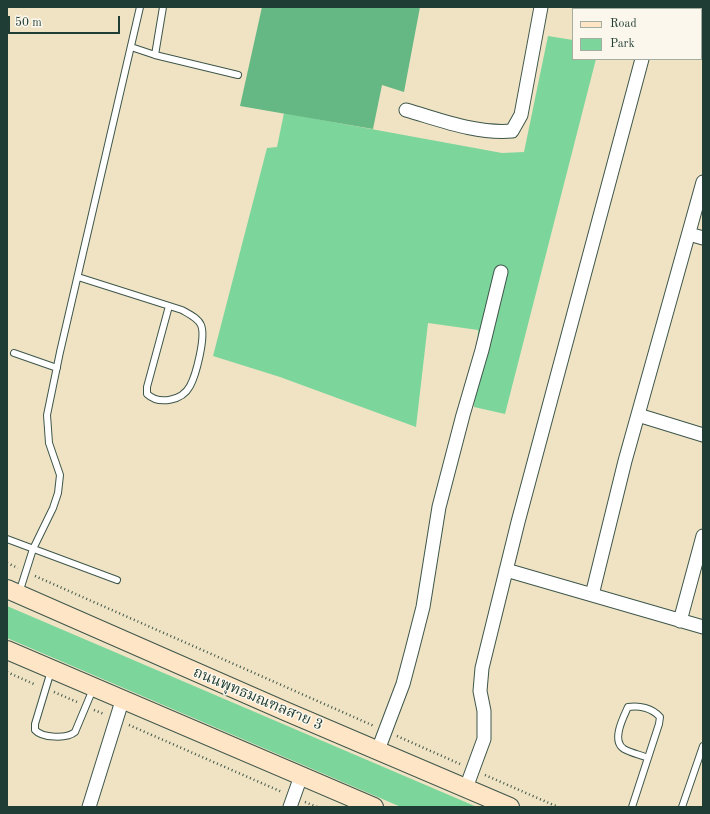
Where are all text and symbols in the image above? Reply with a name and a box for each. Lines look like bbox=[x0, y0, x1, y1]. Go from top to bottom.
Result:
scale bar bbox=[10, 8, 122, 34]
legend bbox=[572, 8, 702, 60]
text: 50 m bbox=[15, 17, 42, 29]
text: Road bbox=[610, 18, 637, 30]
text: Park bbox=[610, 38, 635, 50]
street label: ถนนพุทธมณฑลสาย 3 bbox=[190, 663, 326, 735]

